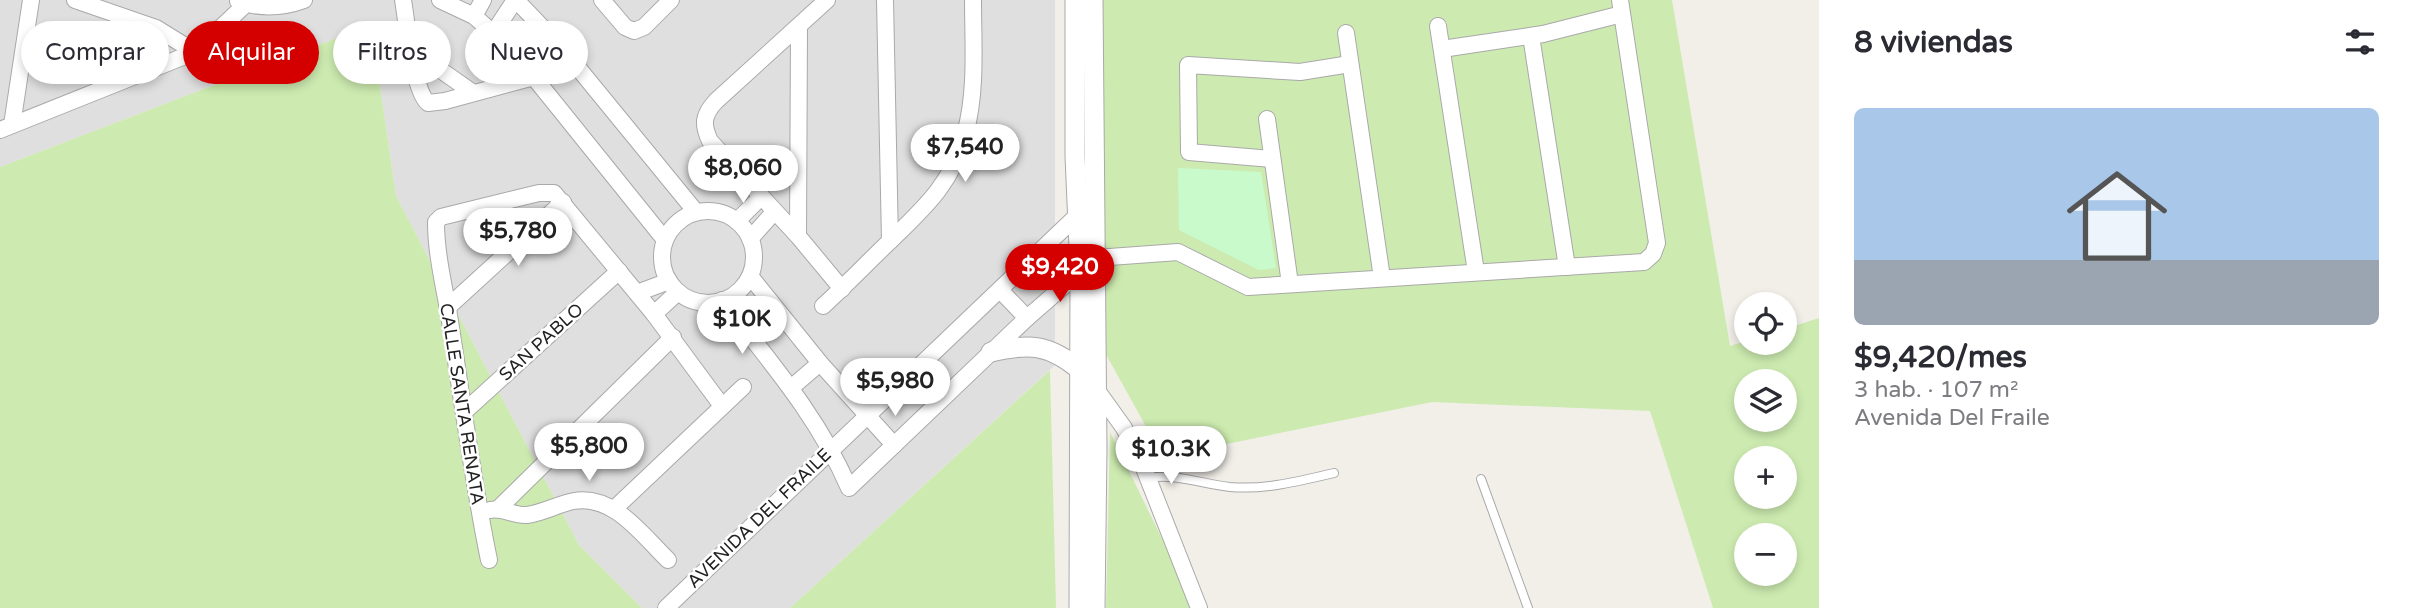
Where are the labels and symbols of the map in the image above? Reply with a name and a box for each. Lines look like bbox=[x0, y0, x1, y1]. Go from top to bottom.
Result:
pin: $7,540 bbox=[908, 124, 1022, 184]
pin: $8,060 bbox=[686, 146, 800, 205]
pin: $5,780 bbox=[461, 208, 575, 268]
pin: $9,420 bbox=[1003, 244, 1117, 304]
pin: $10K bbox=[701, 296, 783, 356]
street label: SAN PABLO bbox=[494, 298, 588, 386]
street label: CALLE SANTA RENATA bbox=[435, 301, 489, 507]
pin: $5,980 bbox=[838, 358, 952, 418]
pin: $5,800 bbox=[532, 424, 646, 483]
pin: $10.3K bbox=[1114, 426, 1228, 486]
street label: AVENIDA DEL FRAILE bbox=[682, 443, 836, 593]

